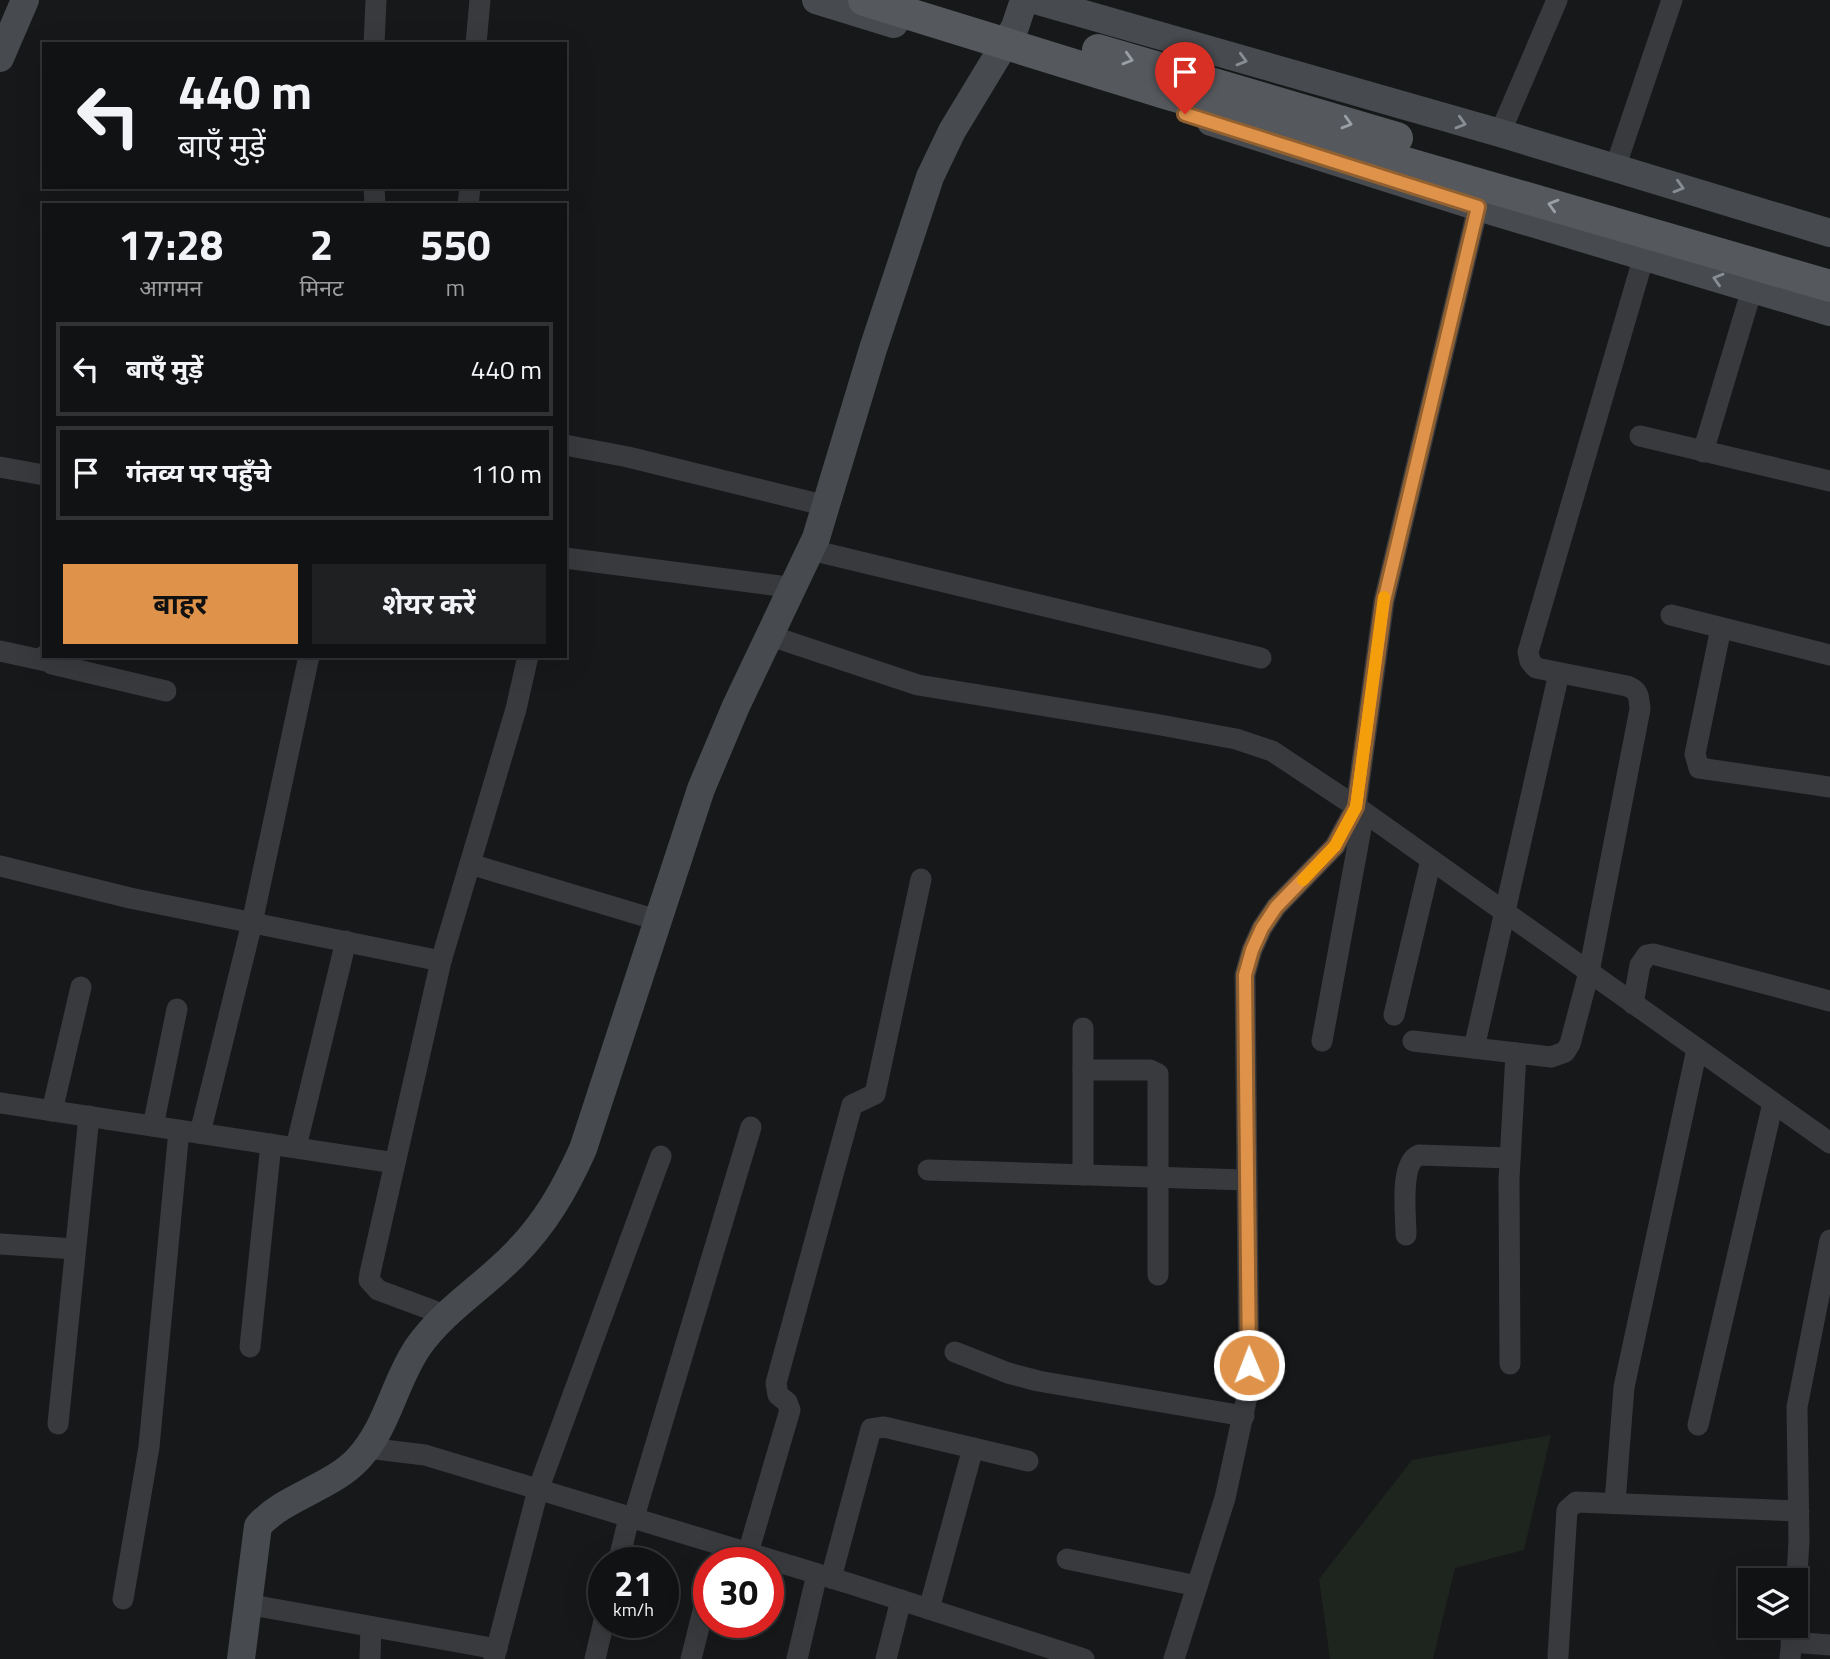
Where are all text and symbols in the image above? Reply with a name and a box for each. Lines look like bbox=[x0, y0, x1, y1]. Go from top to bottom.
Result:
pin bbox=[1155, 42, 1215, 114]
one-way arrow bbox=[1122, 50, 1134, 65]
one-way arrow bbox=[1236, 51, 1248, 66]
text: 440 m bbox=[178, 53, 312, 128]
icon: arrive bbox=[1166, 53, 1204, 91]
icon: left bbox=[63, 70, 154, 161]
one-way arrow bbox=[1340, 114, 1352, 129]
one-way arrow bbox=[1454, 114, 1466, 129]
text: बाएँ मुड़ें bbox=[178, 121, 266, 169]
one-way arrow bbox=[1672, 179, 1684, 194]
one-way arrow bbox=[1547, 199, 1559, 214]
text: 17:28 bbox=[118, 212, 223, 276]
text: 2 bbox=[310, 212, 333, 276]
text: 550 bbox=[420, 212, 491, 276]
text: आगमन bbox=[139, 270, 202, 305]
text: मिनट bbox=[300, 270, 344, 305]
text: m bbox=[446, 270, 465, 305]
one-way arrow bbox=[1712, 272, 1724, 287]
text: बाएँ मुड़ें bbox=[126, 349, 203, 388]
icon: left bbox=[67, 350, 105, 388]
text: 440 m bbox=[471, 350, 542, 389]
text: गंतव्य पर पहुँचे bbox=[126, 453, 271, 492]
icon: arrive bbox=[67, 454, 105, 492]
text: 110 m bbox=[471, 454, 542, 493]
button: बाहर bbox=[63, 564, 298, 644]
button: शेयर करें bbox=[312, 564, 546, 644]
position arrow bbox=[1212, 1328, 1286, 1402]
speed limit sign: 30 bbox=[693, 1547, 784, 1638]
text: 21 bbox=[614, 1556, 653, 1610]
map controls bbox=[1738, 1568, 1808, 1638]
button: layers bbox=[1738, 1568, 1808, 1638]
text: km/h bbox=[613, 1596, 654, 1623]

